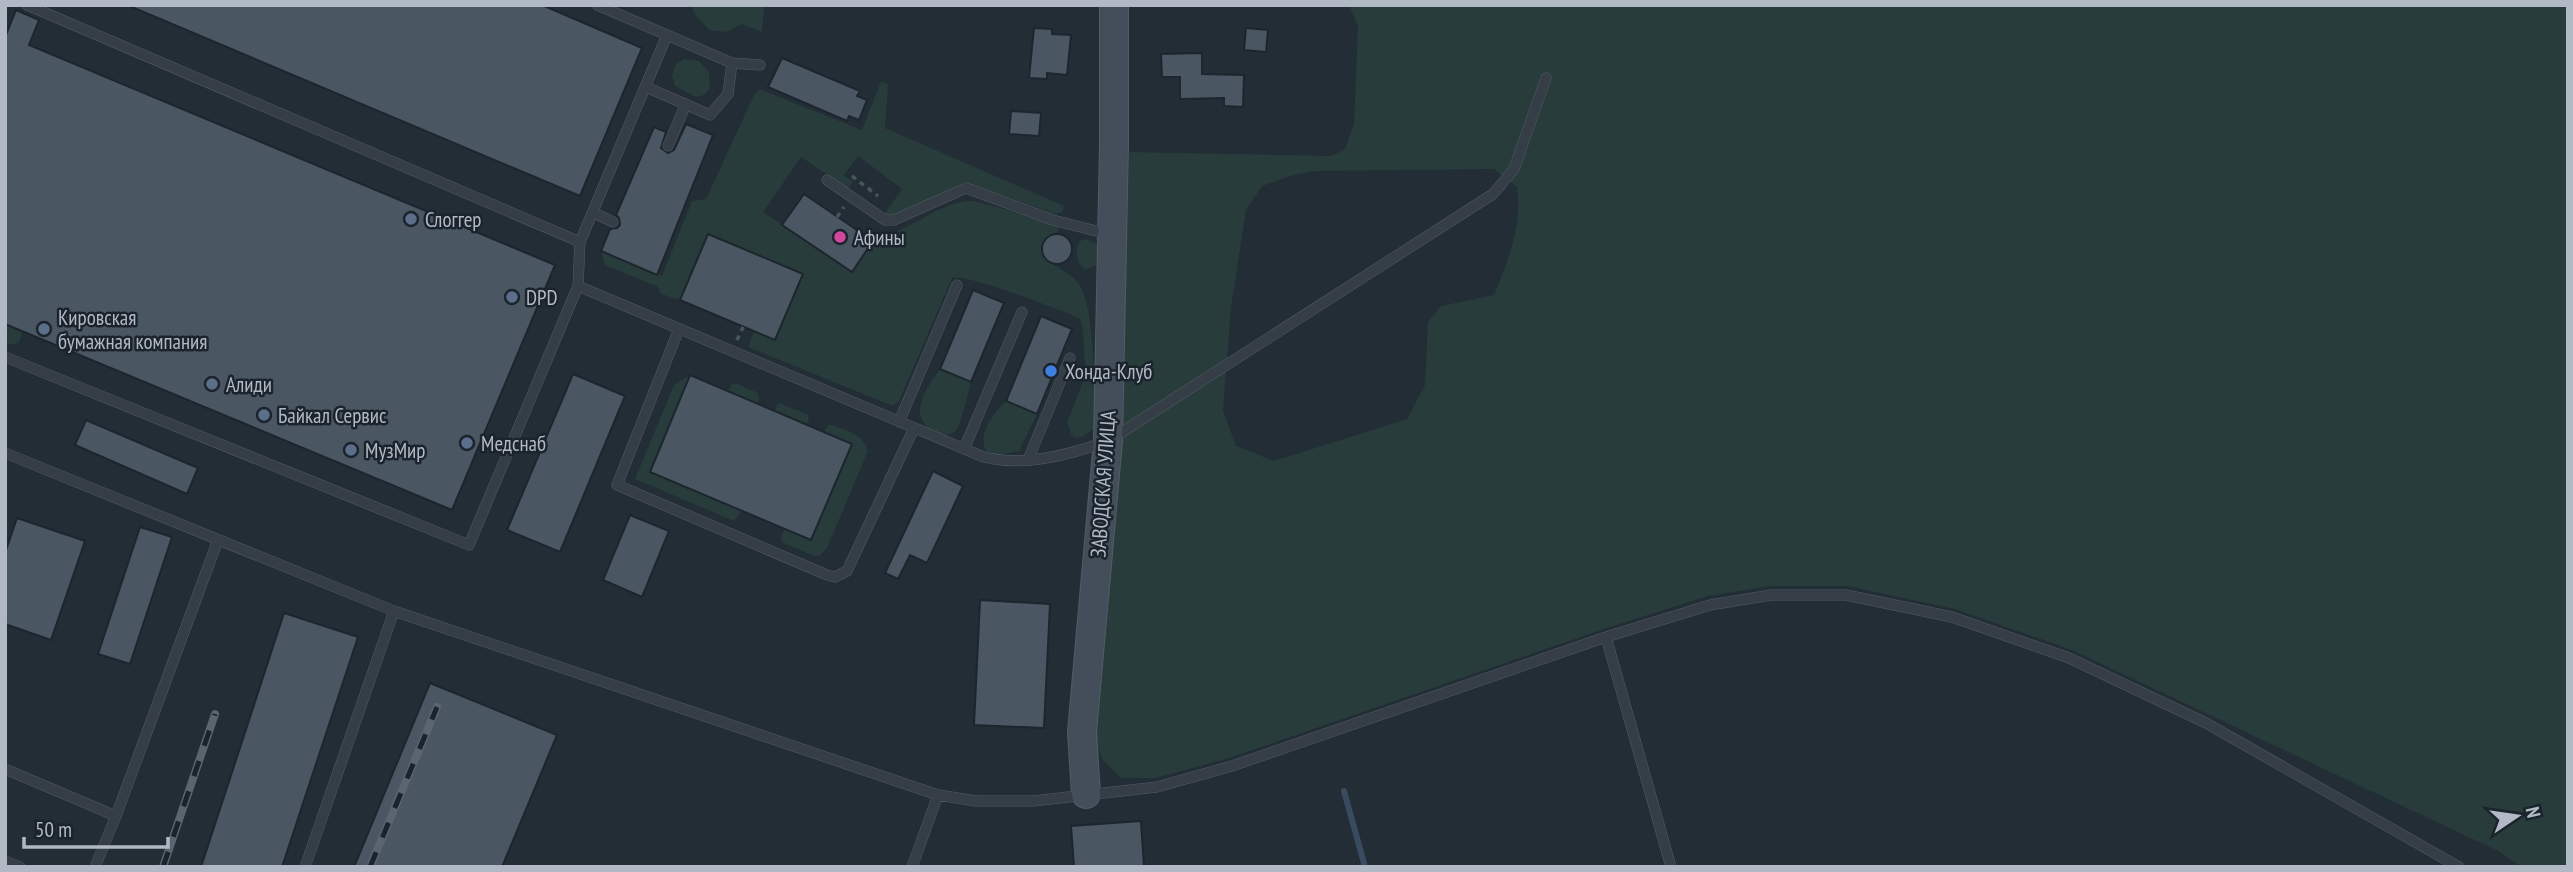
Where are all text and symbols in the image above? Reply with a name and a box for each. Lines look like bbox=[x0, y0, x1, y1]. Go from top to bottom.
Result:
place label: Слоггер bbox=[425, 206, 481, 233]
marker: Слоггер bbox=[403, 211, 419, 227]
place label: Афины bbox=[854, 224, 905, 251]
marker: Афины bbox=[832, 229, 848, 245]
place label: DPD bbox=[526, 284, 558, 311]
marker: DPD bbox=[504, 289, 520, 305]
place label: Кировская бумажная компания bbox=[58, 304, 207, 355]
marker: Кировская бумажная компания bbox=[36, 321, 52, 337]
place label: Хонда-Клуб bbox=[1065, 358, 1152, 385]
marker: Хонда-Клуб bbox=[1043, 363, 1059, 379]
place label: Алиди bbox=[226, 371, 272, 398]
marker: Алиди bbox=[204, 376, 220, 392]
place label: Байкал Сервис bbox=[278, 402, 387, 429]
marker: Байкал Сервис bbox=[256, 407, 272, 423]
street label: ЗАВОДСКАЯ УЛИЦА bbox=[1084, 410, 1122, 558]
place label: Медснаб bbox=[481, 430, 546, 457]
marker: Медснаб bbox=[459, 435, 475, 451]
place label: МузМир bbox=[365, 437, 425, 464]
marker: МузМир bbox=[343, 442, 359, 458]
north arrow bbox=[2482, 781, 2552, 851]
text: N bbox=[2521, 804, 2546, 820]
scale bar bbox=[24, 806, 168, 850]
text: 50 m bbox=[35, 816, 72, 843]

